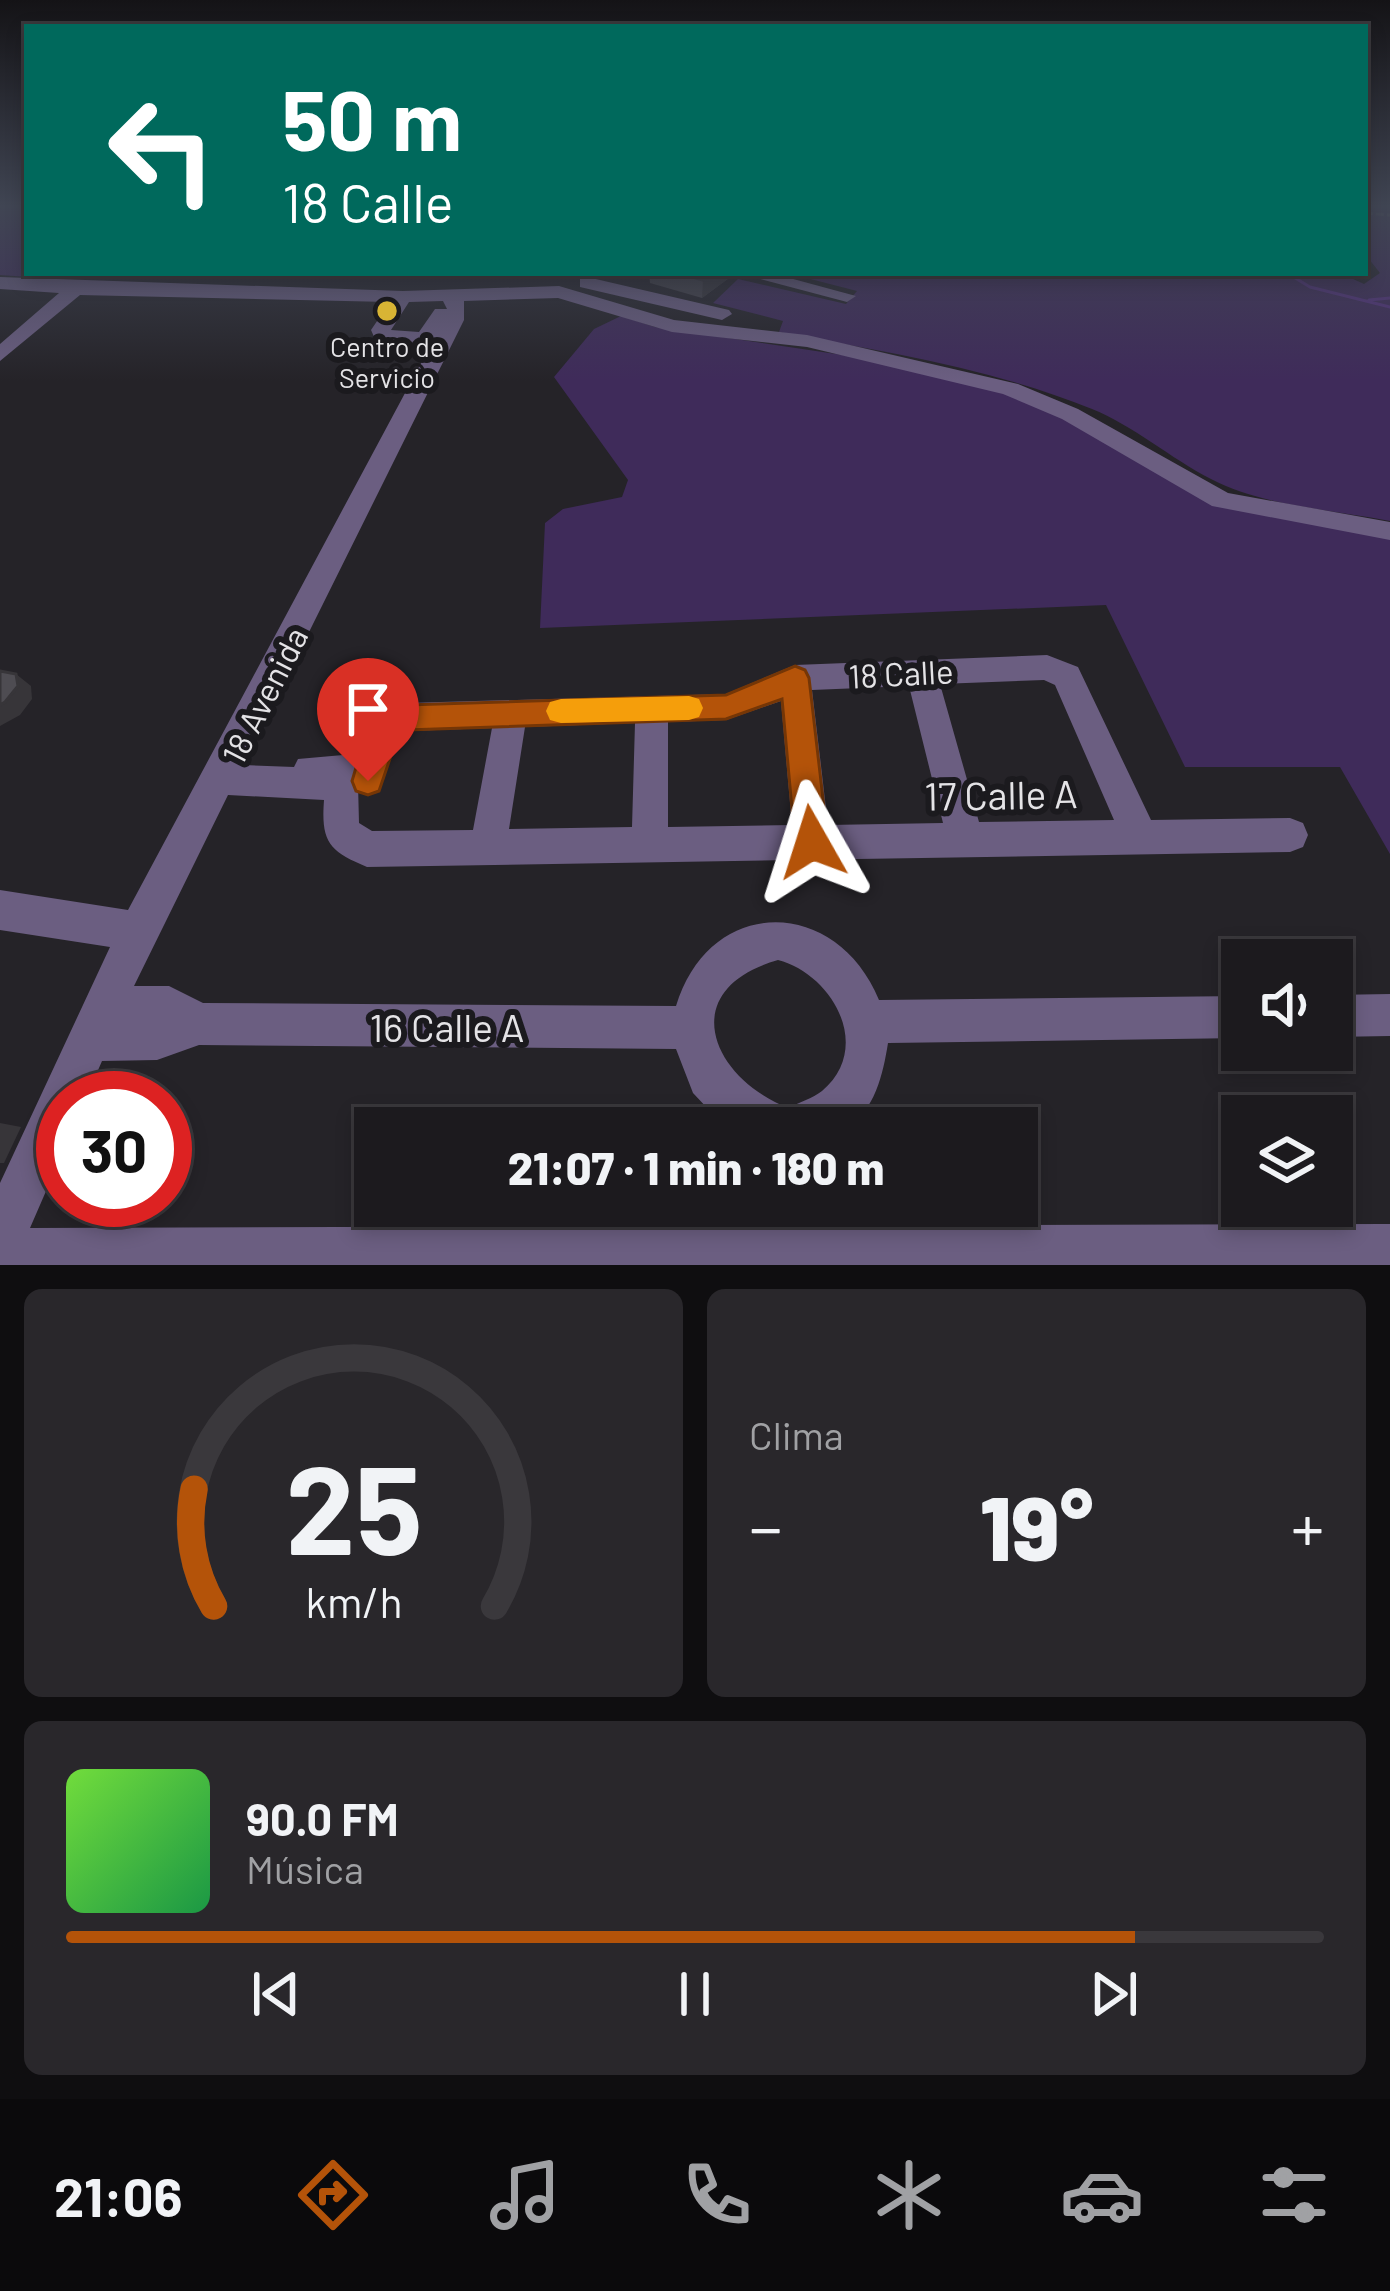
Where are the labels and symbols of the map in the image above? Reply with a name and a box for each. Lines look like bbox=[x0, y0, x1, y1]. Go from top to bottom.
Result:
marker: Centro de Servicio bbox=[374, 298, 400, 324]
place label: Centro de Servicio bbox=[330, 330, 444, 393]
street label: 18 Avenida bbox=[213, 620, 315, 770]
street label: 18 Calle bbox=[848, 650, 954, 696]
pin bbox=[317, 658, 419, 781]
street label: 17 Calle A bbox=[924, 769, 1078, 819]
position arrow bbox=[749, 779, 875, 905]
street label: 16 Calle A bbox=[369, 1003, 525, 1050]
speed limit sign: 30 bbox=[36, 1071, 192, 1227]

